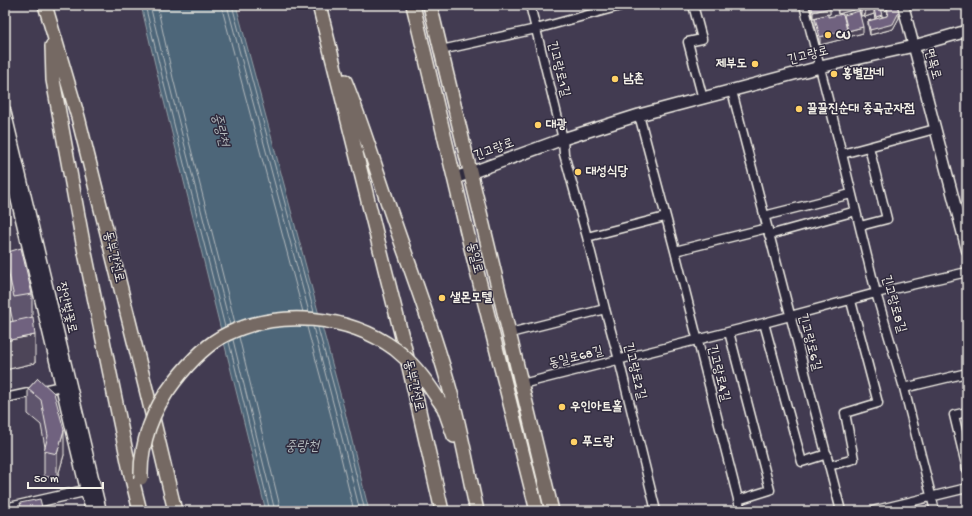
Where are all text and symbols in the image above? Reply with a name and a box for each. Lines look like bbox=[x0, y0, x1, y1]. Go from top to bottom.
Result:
place label: CU bbox=[835, 28, 851, 43]
marker: CU bbox=[823, 30, 833, 40]
street label: 긴고랑로1길 bbox=[544, 39, 572, 99]
street label: 긴고랑로 bbox=[786, 44, 830, 68]
street label: 면목로 bbox=[921, 47, 943, 81]
place label: 제부도 bbox=[716, 57, 748, 72]
marker: 제부도 bbox=[750, 59, 760, 69]
place label: 홍별감네 bbox=[842, 66, 884, 82]
marker: 홍별감네 bbox=[829, 69, 839, 79]
place label: 남촌 bbox=[623, 71, 644, 87]
marker: 남촌 bbox=[610, 74, 620, 84]
place label: 꿀꿀진순대 중곡군자점 bbox=[807, 101, 915, 117]
marker: 꿀꿀진순대 중곡군자점 bbox=[794, 104, 804, 114]
water label: 중랑천 bbox=[207, 112, 232, 150]
place label: 대광 bbox=[545, 118, 567, 133]
marker: 대광 bbox=[533, 120, 543, 130]
street label: 긴고랑로 bbox=[472, 136, 516, 164]
place label: 대성식당 bbox=[585, 165, 628, 180]
marker: 대성식당 bbox=[573, 167, 583, 177]
street label: 동부간선로 bbox=[99, 230, 127, 284]
street label: 동일로 bbox=[463, 241, 485, 275]
street label: 긴고랑로8길 bbox=[878, 273, 908, 335]
street label: 장안벚꽃로 bbox=[53, 281, 79, 335]
place label: 샐몬모텔 bbox=[450, 291, 492, 306]
marker: 샐몬모텔 bbox=[437, 293, 447, 303]
street label: 긴고랑로6길 bbox=[794, 312, 824, 372]
street label: 긴고랑로2길 bbox=[620, 341, 648, 401]
street label: 긴고랑로4길 bbox=[704, 343, 732, 403]
street label: 동일로68길 bbox=[547, 344, 605, 372]
street label: 동부간선로 bbox=[400, 359, 426, 413]
place label: 우인아트홀 bbox=[570, 399, 623, 415]
marker: 우인아트홀 bbox=[557, 402, 567, 412]
place label: 푸드랑 bbox=[582, 435, 615, 450]
marker: 푸드랑 bbox=[569, 437, 579, 447]
water label: 중랑천 bbox=[285, 439, 321, 456]
scale bar bbox=[28, 464, 103, 490]
text: 50 m bbox=[34, 473, 59, 487]

